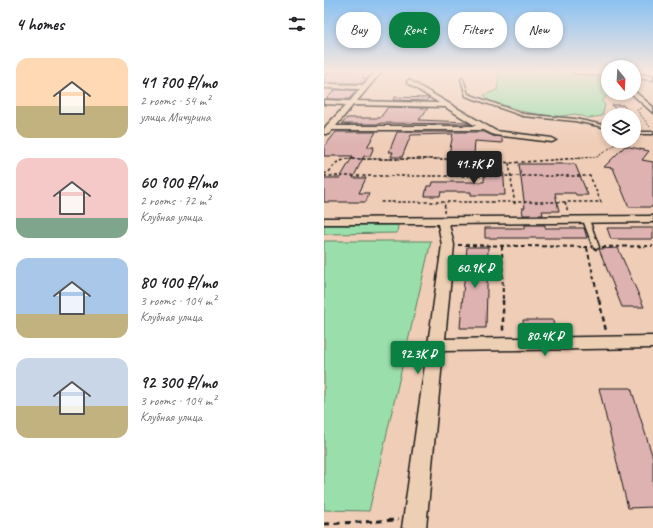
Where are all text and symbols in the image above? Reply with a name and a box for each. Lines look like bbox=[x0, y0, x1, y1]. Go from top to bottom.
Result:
chip: Buy bbox=[336, 12, 381, 48]
chip: Rent bbox=[389, 12, 440, 48]
chip: Filters bbox=[448, 12, 507, 48]
chip: New bbox=[515, 12, 563, 48]
icon: filters bbox=[286, 13, 308, 35]
text: 4 homes bbox=[16, 14, 64, 35]
north arrow bbox=[601, 60, 641, 100]
map controls bbox=[601, 60, 641, 148]
text: 41 700 ₽/mo bbox=[140, 72, 217, 93]
icon: home bbox=[48, 74, 96, 122]
text: 2 rooms · 54 m² bbox=[140, 93, 210, 109]
button: layers bbox=[601, 108, 641, 148]
text: улица Мичурина bbox=[140, 109, 211, 125]
pin: 41.7K ₽ bbox=[437, 151, 511, 185]
text: 41.7K ₽ bbox=[456, 156, 492, 172]
text: 60 900 ₽/mo bbox=[140, 172, 217, 193]
icon: home bbox=[48, 174, 96, 222]
text: 2 rooms · 72 m² bbox=[140, 193, 210, 209]
text: Клубная улица bbox=[140, 209, 202, 225]
pin: 60.9K ₽ bbox=[438, 255, 512, 289]
text: 60.9K ₽ bbox=[457, 260, 493, 276]
text: 80 400 ₽/mo bbox=[140, 272, 217, 293]
icon: home bbox=[48, 274, 96, 322]
text: 3 rooms · 104 m² bbox=[140, 293, 216, 309]
text: Клубная улица bbox=[140, 309, 202, 325]
pin: 80.4K ₽ bbox=[508, 323, 582, 357]
text: 80.4K ₽ bbox=[527, 328, 563, 344]
pin: 92.3K ₽ bbox=[381, 341, 455, 375]
text: 92.3K ₽ bbox=[400, 346, 436, 362]
text: 92 300 ₽/mo bbox=[140, 372, 217, 393]
icon: home bbox=[48, 374, 96, 422]
text: 3 rooms · 104 m² bbox=[140, 393, 216, 409]
text: Клубная улица bbox=[140, 409, 202, 425]

